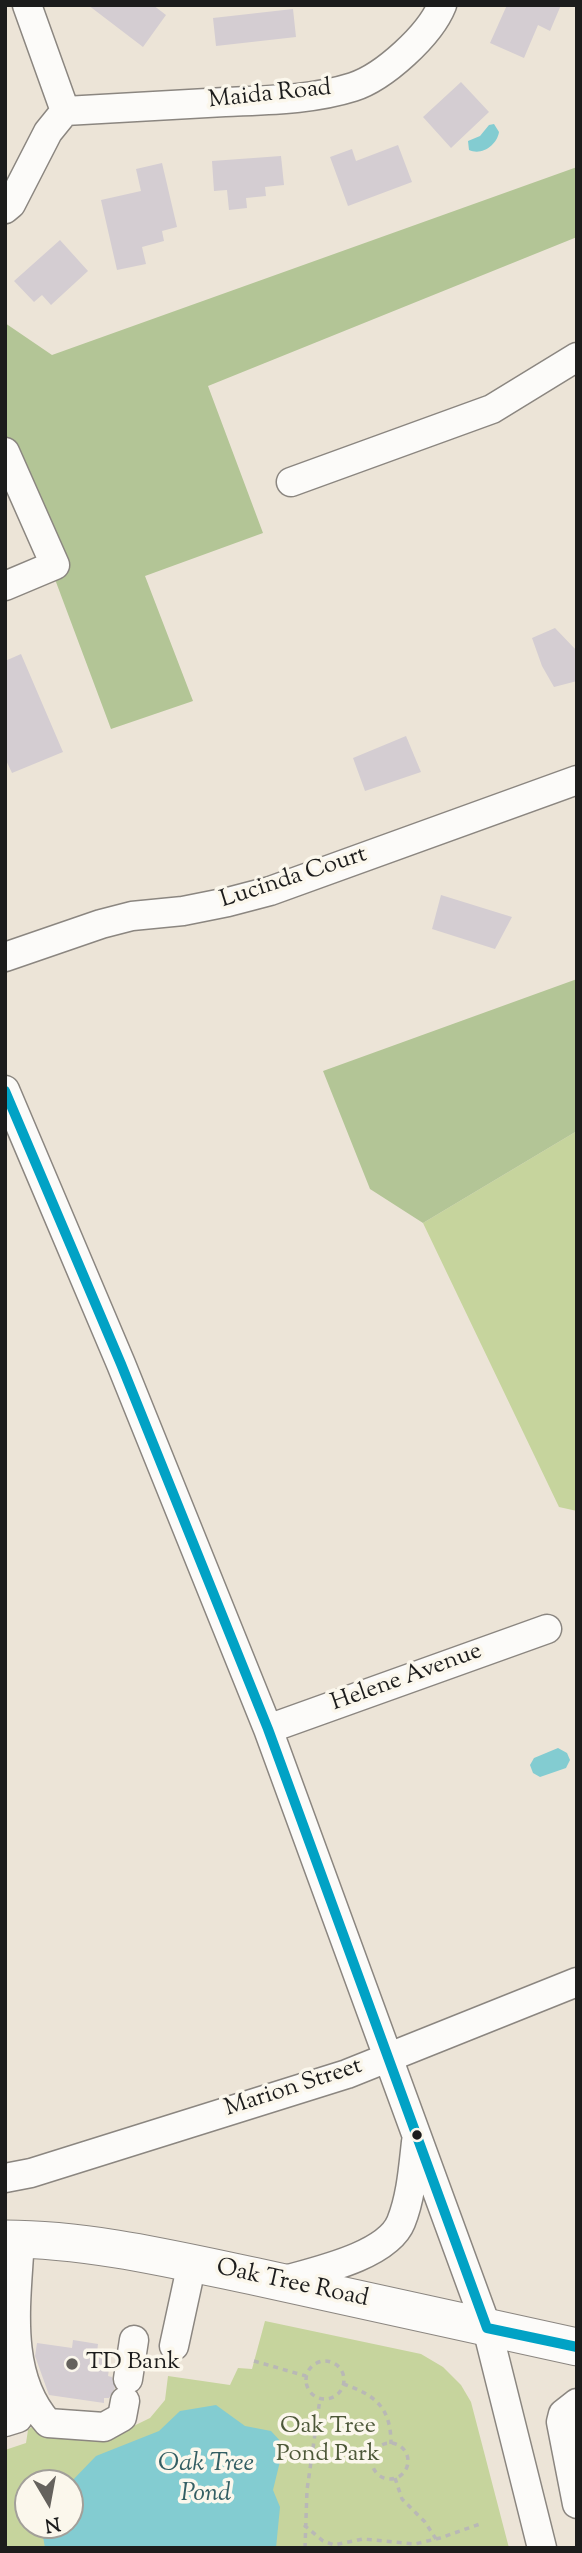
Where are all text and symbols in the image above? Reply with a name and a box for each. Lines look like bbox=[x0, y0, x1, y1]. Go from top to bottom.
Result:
street label: Maida Road bbox=[207, 75, 333, 117]
street label: Lucinda Court bbox=[217, 842, 371, 916]
street label: Helene Avenue bbox=[328, 1638, 486, 1720]
street label: Marion Street bbox=[222, 2053, 366, 2125]
unlabelled marker bbox=[410, 2128, 424, 2142]
street label: Oak Tree Road bbox=[213, 2255, 371, 2315]
place label: TD Bank bbox=[86, 2350, 180, 2378]
marker: TD Bank bbox=[64, 2356, 80, 2372]
park label: Oak Tree Pond Park bbox=[276, 2414, 380, 2470]
water label: Oak Tree Pond bbox=[158, 2450, 254, 2512]
north arrow bbox=[14, 2469, 84, 2539]
text: N bbox=[43, 2509, 62, 2538]

